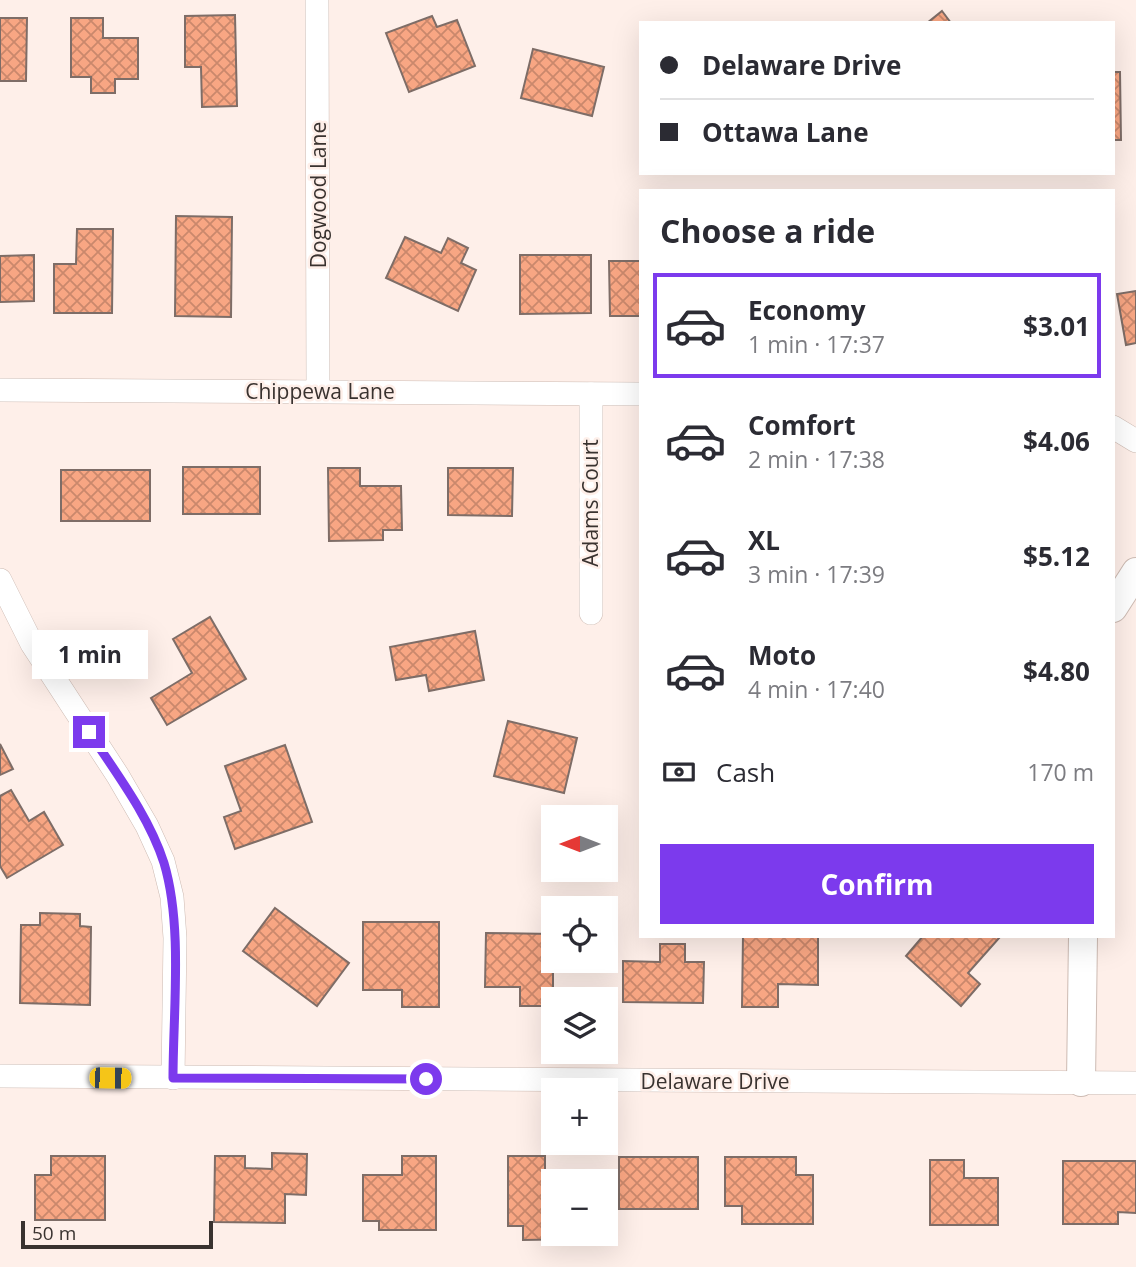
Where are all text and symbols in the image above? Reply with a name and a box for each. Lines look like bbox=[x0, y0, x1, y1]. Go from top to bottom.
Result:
text: Delaware Drive bbox=[702, 47, 901, 83]
text: Ottawa Lane bbox=[702, 114, 869, 150]
street label: Dogwood Lane bbox=[304, 122, 332, 268]
text: Choose a ride bbox=[660, 209, 875, 252]
text: Economy bbox=[748, 292, 866, 328]
icon: car bbox=[664, 294, 727, 357]
text: $3.01 bbox=[1023, 308, 1090, 344]
text: 1 min · 17:37 bbox=[748, 328, 885, 360]
street label: Chippewa Lane bbox=[245, 377, 395, 405]
text: Comfort bbox=[748, 407, 855, 443]
icon: car bbox=[664, 409, 727, 472]
text: $4.06 bbox=[1023, 423, 1090, 459]
street label: Adams Court bbox=[576, 439, 604, 567]
text: 2 min · 17:38 bbox=[748, 443, 885, 475]
text: XL bbox=[748, 522, 780, 558]
icon: car bbox=[664, 524, 727, 587]
text: $5.12 bbox=[1023, 538, 1090, 574]
text: 3 min · 17:39 bbox=[748, 558, 885, 590]
callout: 1 min bbox=[31, 630, 147, 680]
text: Moto bbox=[748, 637, 816, 673]
text: 1 min bbox=[58, 638, 122, 670]
icon: car bbox=[664, 639, 727, 702]
text: $4.80 bbox=[1023, 653, 1090, 689]
text: 4 min · 17:40 bbox=[748, 673, 885, 705]
route end bbox=[73, 716, 105, 748]
icon: cash bbox=[660, 753, 698, 791]
text: Cash bbox=[716, 754, 775, 790]
text: 170 m bbox=[1027, 756, 1094, 788]
north arrow bbox=[541, 805, 618, 882]
map controls bbox=[541, 805, 618, 1246]
button: Confirm bbox=[660, 844, 1094, 924]
button: locate bbox=[541, 896, 618, 973]
button: layers bbox=[541, 987, 618, 1064]
route start bbox=[410, 1063, 442, 1095]
car bbox=[89, 1067, 132, 1089]
street label: Delaware Drive bbox=[640, 1067, 790, 1095]
button: + bbox=[541, 1078, 618, 1155]
button: − bbox=[541, 1169, 618, 1246]
scale bar bbox=[21, 1218, 214, 1250]
text: 50 m bbox=[32, 1220, 76, 1246]

